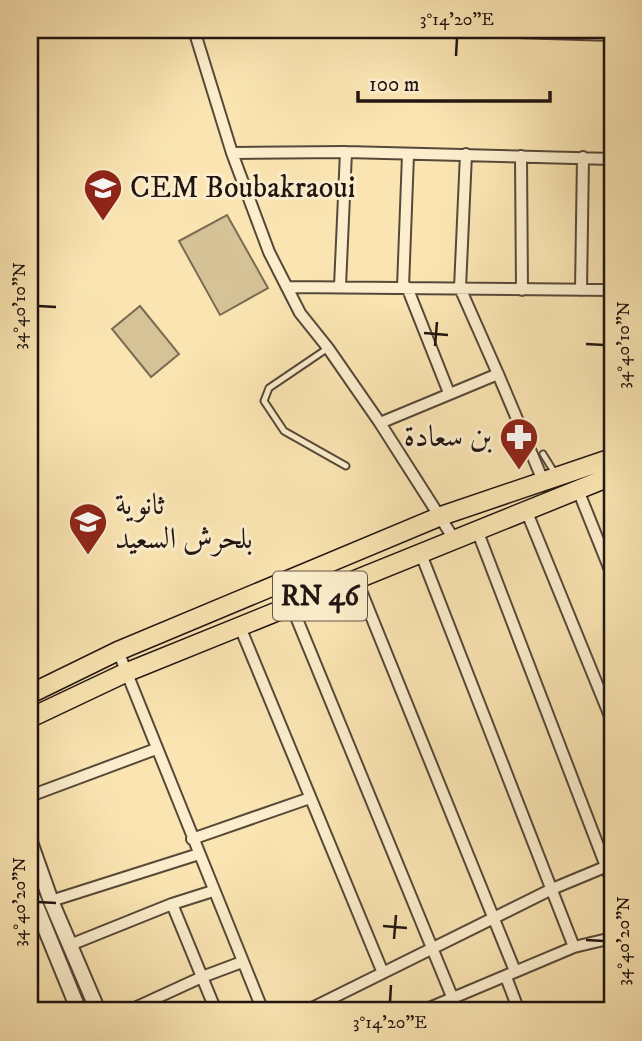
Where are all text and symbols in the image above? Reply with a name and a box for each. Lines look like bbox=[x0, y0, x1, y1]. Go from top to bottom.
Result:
text: 3°14'20"E bbox=[420, 9, 494, 31]
scale bar bbox=[358, 60, 551, 104]
text: 100 m bbox=[369, 72, 420, 98]
school or university icon: CEM Boubakraoui bbox=[82, 167, 124, 222]
place label: CEM Boubakraoui bbox=[130, 170, 355, 207]
text: 34°40'10"N bbox=[9, 262, 31, 350]
text: 34°40'10"N bbox=[613, 301, 635, 389]
pharmacy icon: بن سعادة bbox=[498, 416, 540, 471]
place label: بن سعادة bbox=[404, 419, 492, 456]
place label: ثانوية بلحرش السعيد bbox=[115, 487, 253, 558]
school or university icon: ثانوية بلحرش السعيد bbox=[67, 501, 109, 556]
road number: RN 46 bbox=[273, 572, 367, 620]
text: 34°40'20"N bbox=[9, 857, 31, 947]
text: 34°40'20"N bbox=[613, 896, 635, 986]
text: 3°14'20"E bbox=[353, 1012, 427, 1034]

